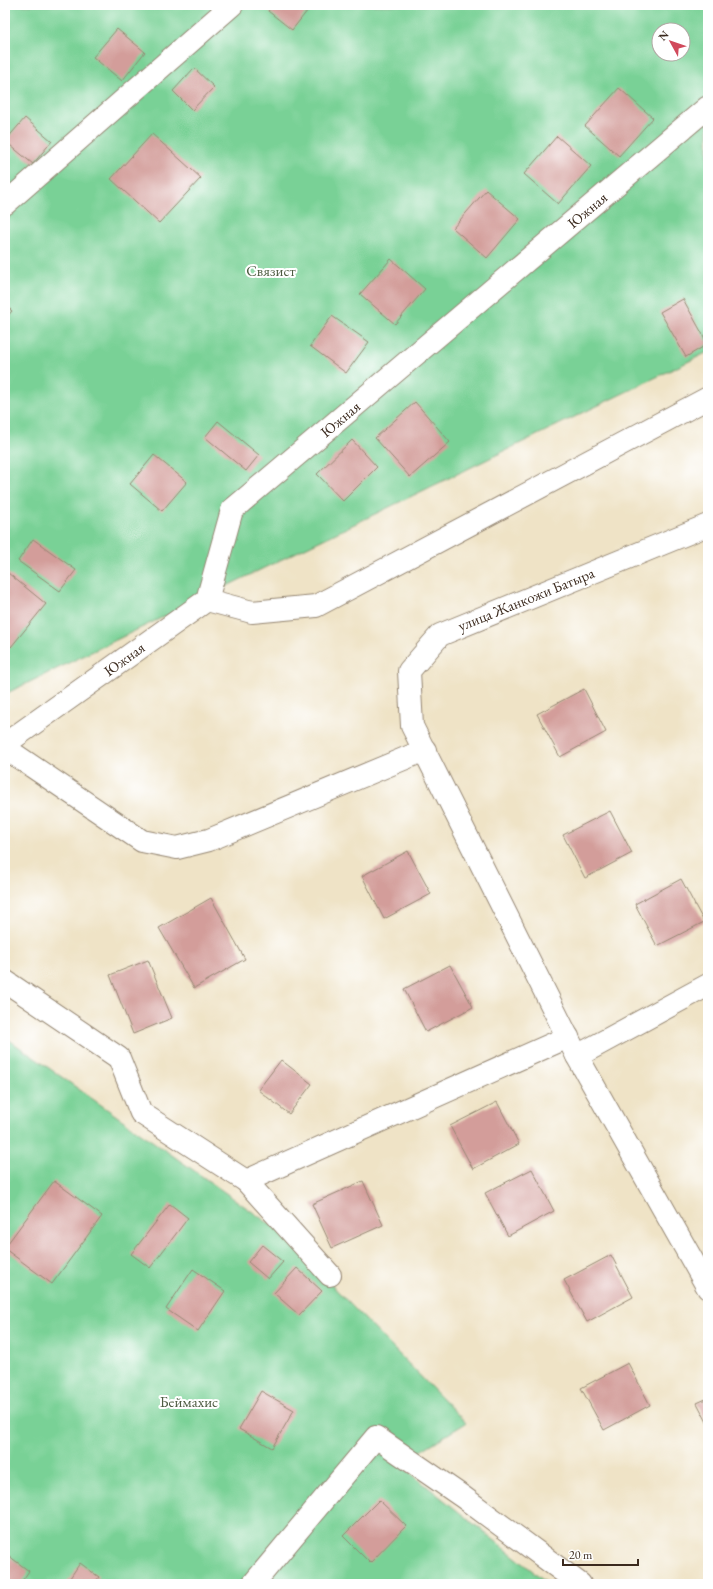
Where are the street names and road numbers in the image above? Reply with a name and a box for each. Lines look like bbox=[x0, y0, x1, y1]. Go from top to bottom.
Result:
street label: Южная bbox=[563, 188, 611, 232]
street label: Южная bbox=[316, 397, 364, 441]
street label: улица Жанкожи Батыра bbox=[455, 563, 597, 635]
street label: Южная bbox=[100, 637, 149, 680]

